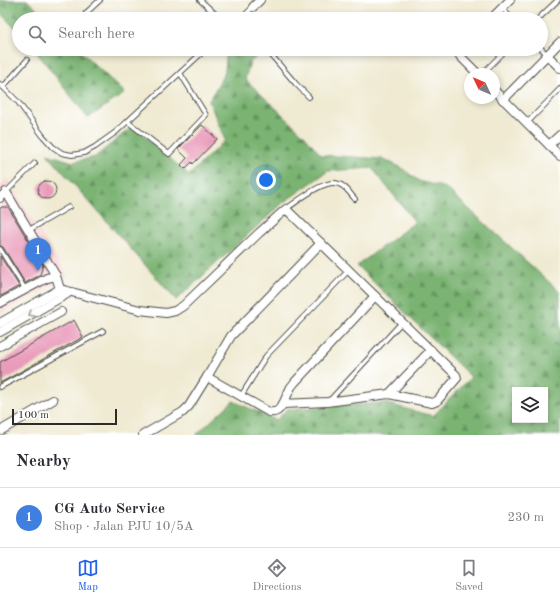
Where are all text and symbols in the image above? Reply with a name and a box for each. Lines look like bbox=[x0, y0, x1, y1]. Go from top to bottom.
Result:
search box bbox=[12, 12, 548, 56]
icon: search bbox=[26, 23, 48, 45]
text: Search here bbox=[58, 27, 135, 42]
north arrow bbox=[464, 68, 500, 104]
your location bbox=[256, 170, 276, 190]
pin: 1 bbox=[25, 238, 51, 271]
one-way arrow bbox=[28, 309, 35, 316]
map controls bbox=[512, 387, 548, 423]
button: layers bbox=[512, 387, 548, 423]
scale bar bbox=[12, 407, 117, 426]
text: 100 m bbox=[18, 410, 49, 421]
text: Nearby bbox=[16, 453, 71, 470]
text: CG Auto Service bbox=[54, 502, 165, 517]
text: 1 bbox=[25, 511, 33, 524]
text: 230 m bbox=[507, 511, 544, 524]
text: Shop · Jalan PJU 10/5A bbox=[54, 520, 194, 533]
tab: Map bbox=[77, 557, 99, 595]
tab: Directions bbox=[253, 557, 301, 595]
tab: Saved bbox=[455, 557, 483, 595]

